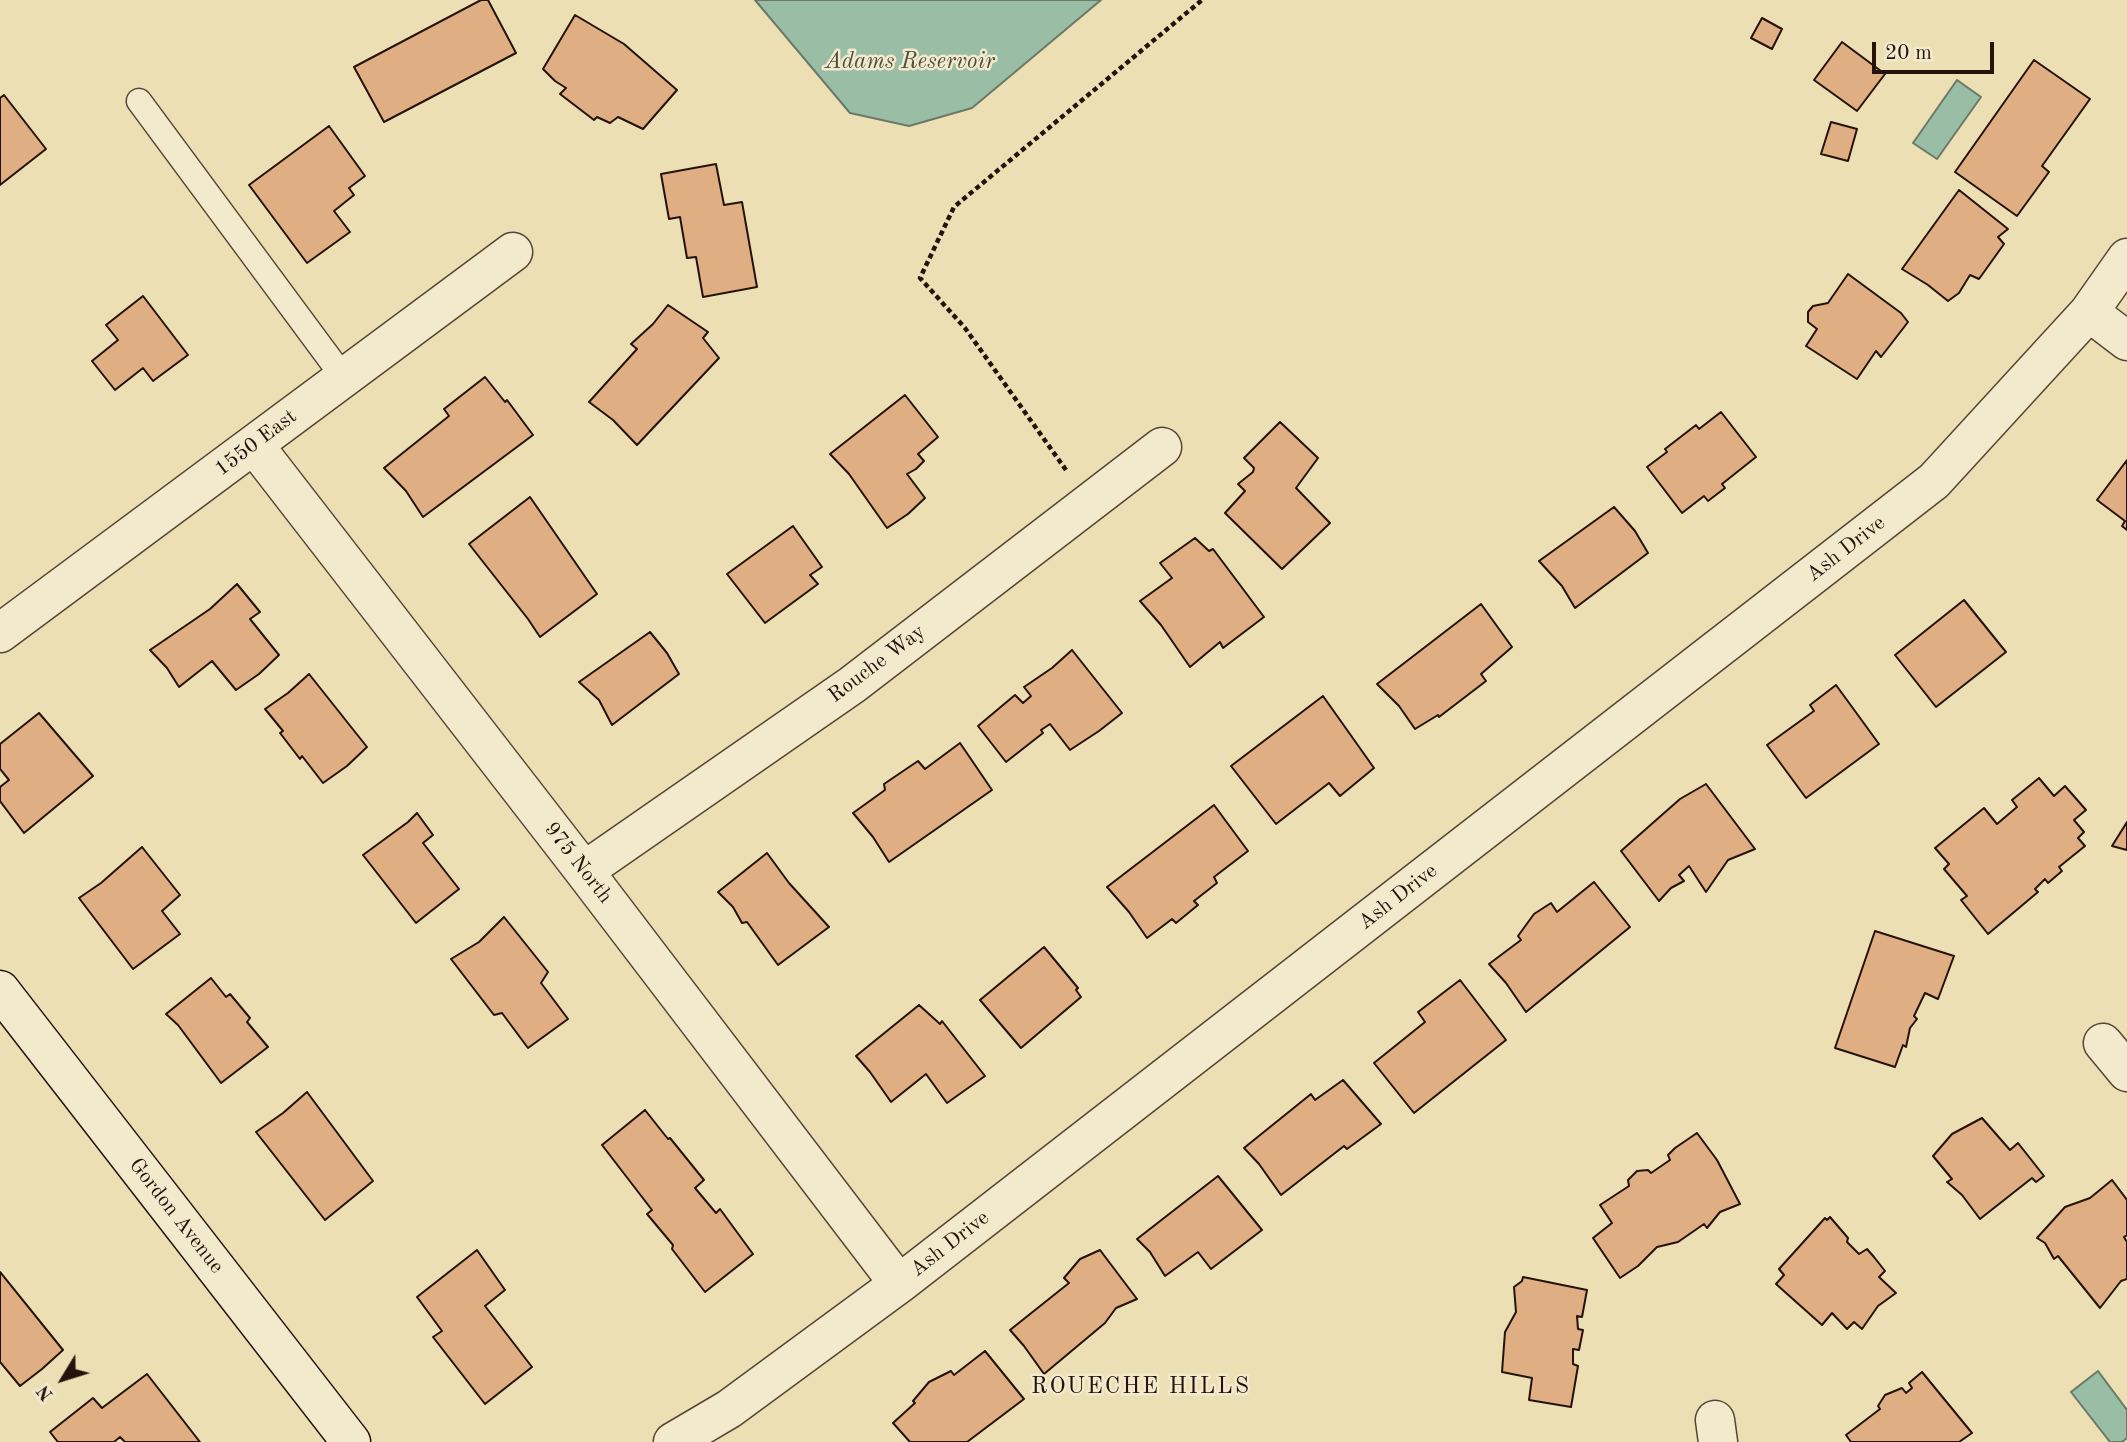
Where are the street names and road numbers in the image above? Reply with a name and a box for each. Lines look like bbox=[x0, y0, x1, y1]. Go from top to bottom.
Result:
street label: 1550 East bbox=[210, 404, 302, 482]
street label: Ash Drive bbox=[1802, 510, 1890, 588]
street label: Rouche Way bbox=[824, 619, 930, 709]
street label: 975 North bbox=[538, 817, 618, 909]
street label: Ash Drive bbox=[1354, 858, 1442, 936]
street label: Gordon Avenue bbox=[123, 1153, 229, 1279]
street label: Ash Drive bbox=[906, 1205, 994, 1283]

